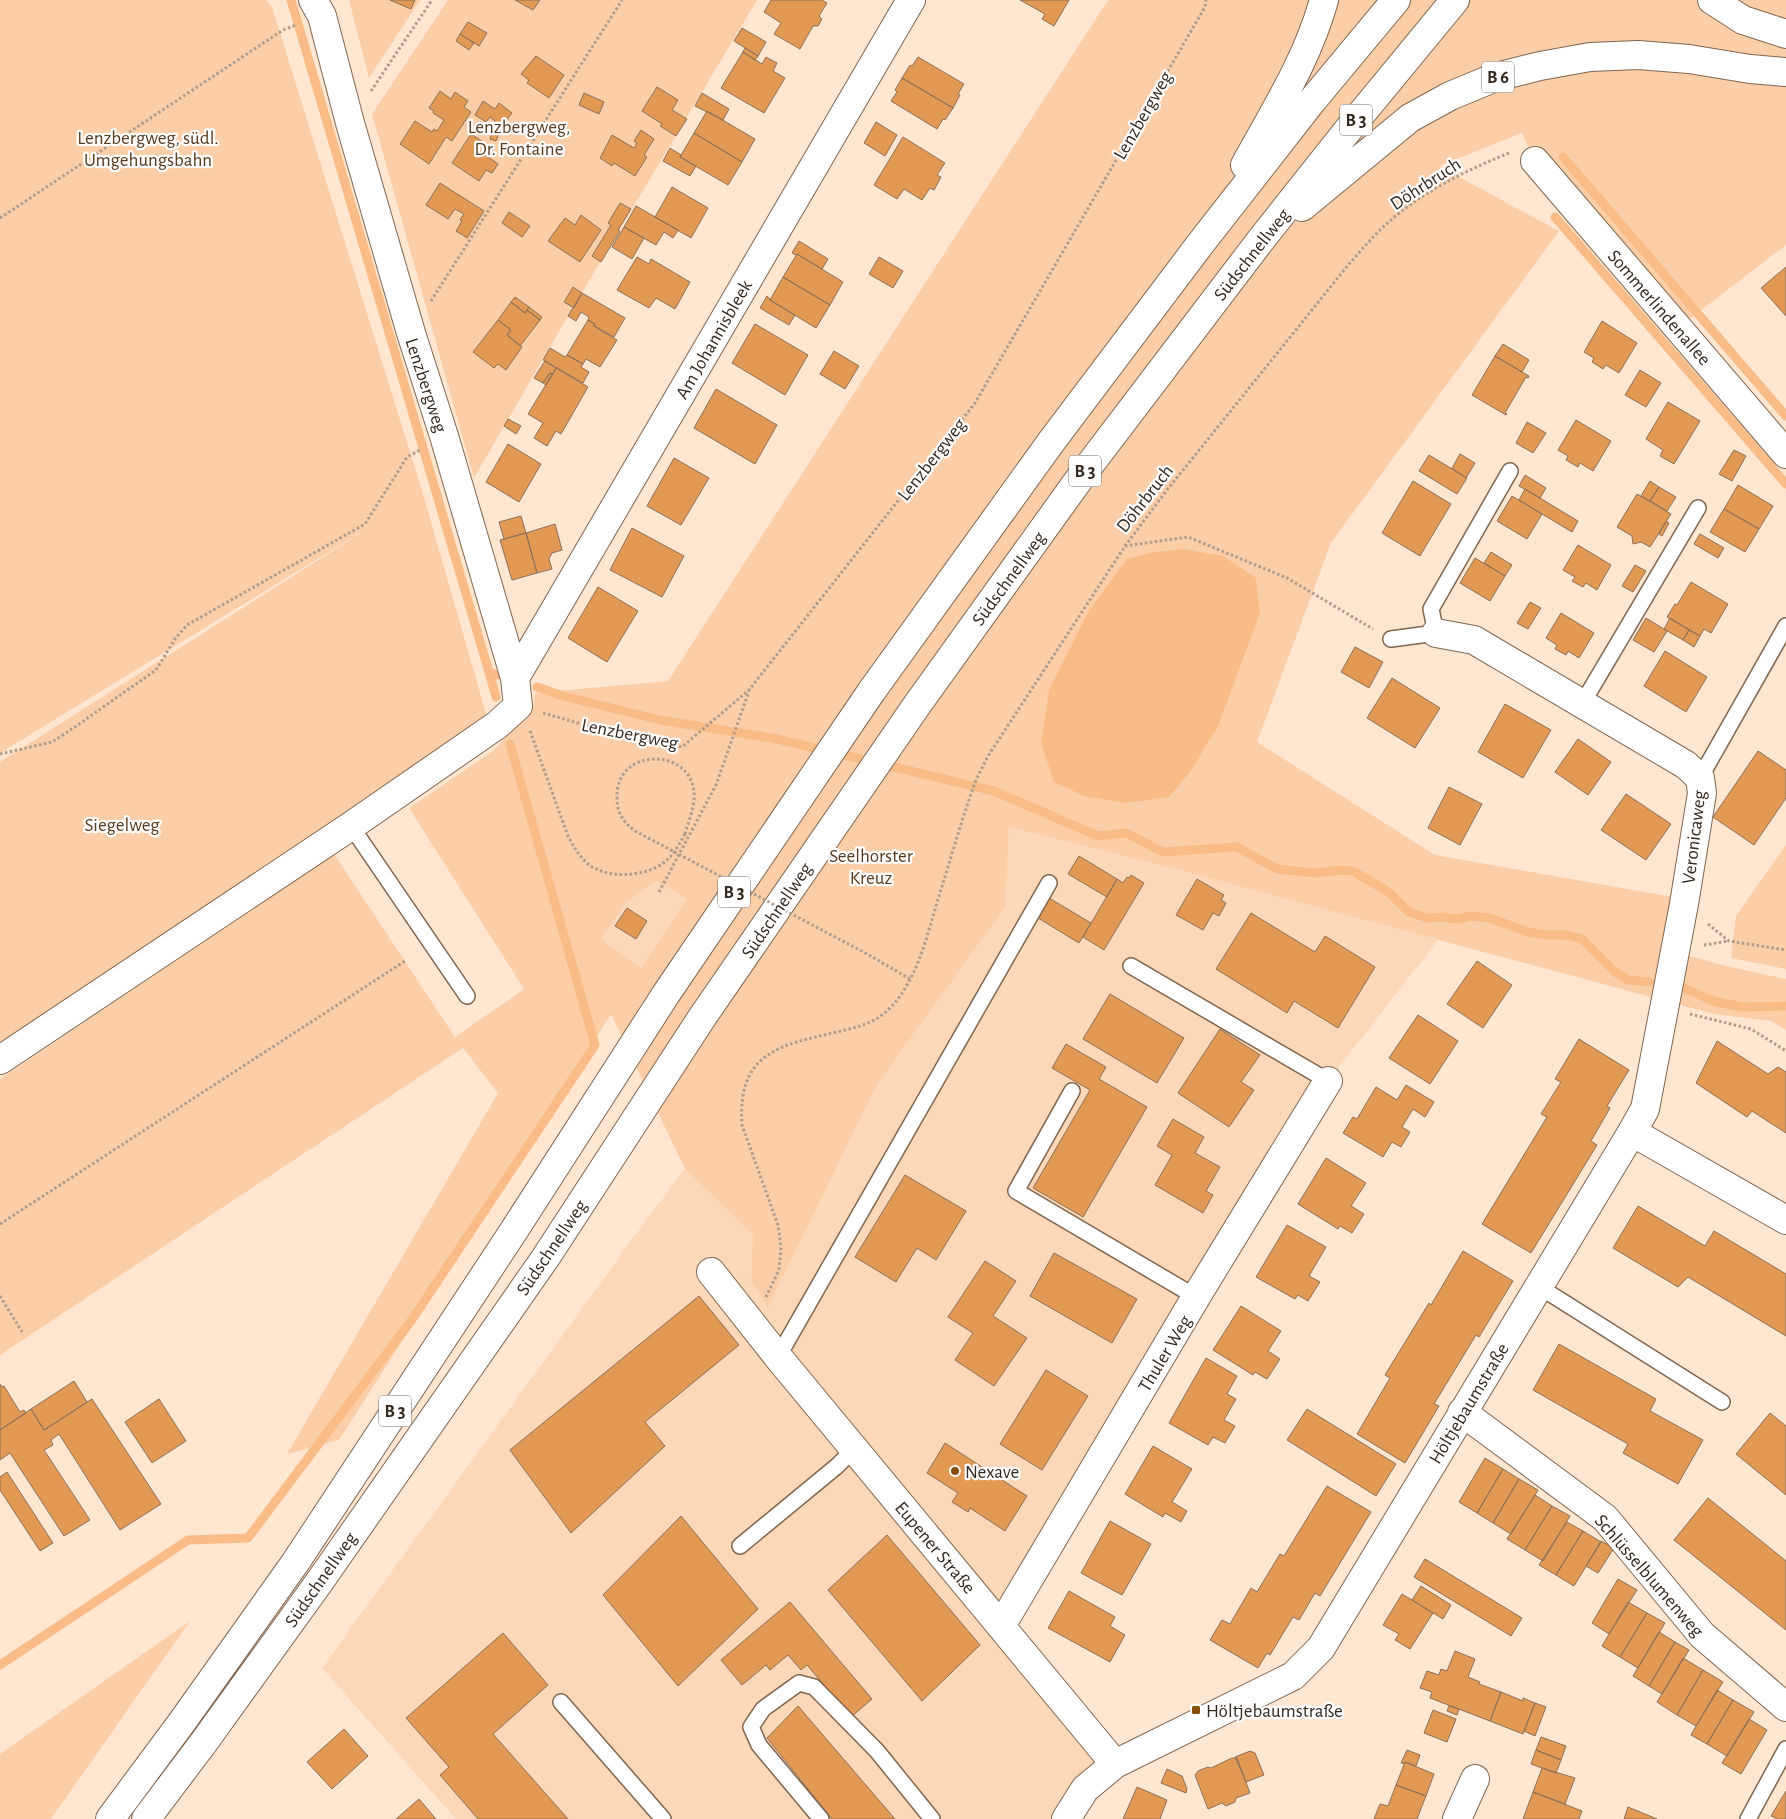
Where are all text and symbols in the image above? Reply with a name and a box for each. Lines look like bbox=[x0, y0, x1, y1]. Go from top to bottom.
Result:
road number: B 6 bbox=[1482, 62, 1514, 92]
street label: Lenzbergweg bbox=[1110, 68, 1176, 163]
road number: B 3 bbox=[1340, 104, 1372, 136]
park label: Lenzbergweg, Dr. Fontaine bbox=[468, 118, 570, 159]
park label: Lenzbergweg, südl. Umgehungsbahn bbox=[77, 129, 219, 170]
street label: Döhrbruch bbox=[1387, 154, 1465, 214]
street label: Südschnellweg bbox=[1211, 205, 1294, 304]
street label: Sommerlindenallee bbox=[1604, 247, 1714, 369]
street label: Am Johannisbleek bbox=[673, 277, 756, 403]
street label: Lenzbergweg bbox=[401, 336, 450, 436]
street label: Lenzbergweg bbox=[894, 415, 970, 505]
road number: B 3 bbox=[1069, 456, 1101, 486]
street label: Döhrbruch bbox=[1113, 462, 1177, 536]
street label: Südschnellweg bbox=[969, 528, 1050, 629]
street label: Lenzbergweg bbox=[580, 716, 681, 753]
street label: Veronicaweg bbox=[1679, 788, 1710, 885]
park label: Siegelweg bbox=[84, 816, 160, 835]
park label: Seelhorster Kreuz bbox=[829, 847, 913, 888]
street label: Südschnellweg bbox=[738, 859, 817, 962]
road number: B 3 bbox=[718, 876, 750, 908]
street label: Südschnellweg bbox=[513, 1196, 592, 1299]
street label: Thuler Weg bbox=[1135, 1312, 1196, 1395]
street label: Höltjebaumstraße bbox=[1426, 1340, 1513, 1467]
road number: B 3 bbox=[379, 1395, 411, 1426]
place label: Nexave bbox=[965, 1463, 1019, 1482]
marker: Nexave bbox=[949, 1465, 961, 1477]
street label: Eupener Straße bbox=[891, 1498, 979, 1598]
street label: Schlüsselblumenweg bbox=[1591, 1511, 1708, 1641]
street label: Südschnellweg bbox=[282, 1528, 361, 1631]
place label: Höltjebaumstraße bbox=[1206, 1702, 1343, 1721]
marker: Höltjebaumstraße bbox=[1190, 1704, 1202, 1716]

